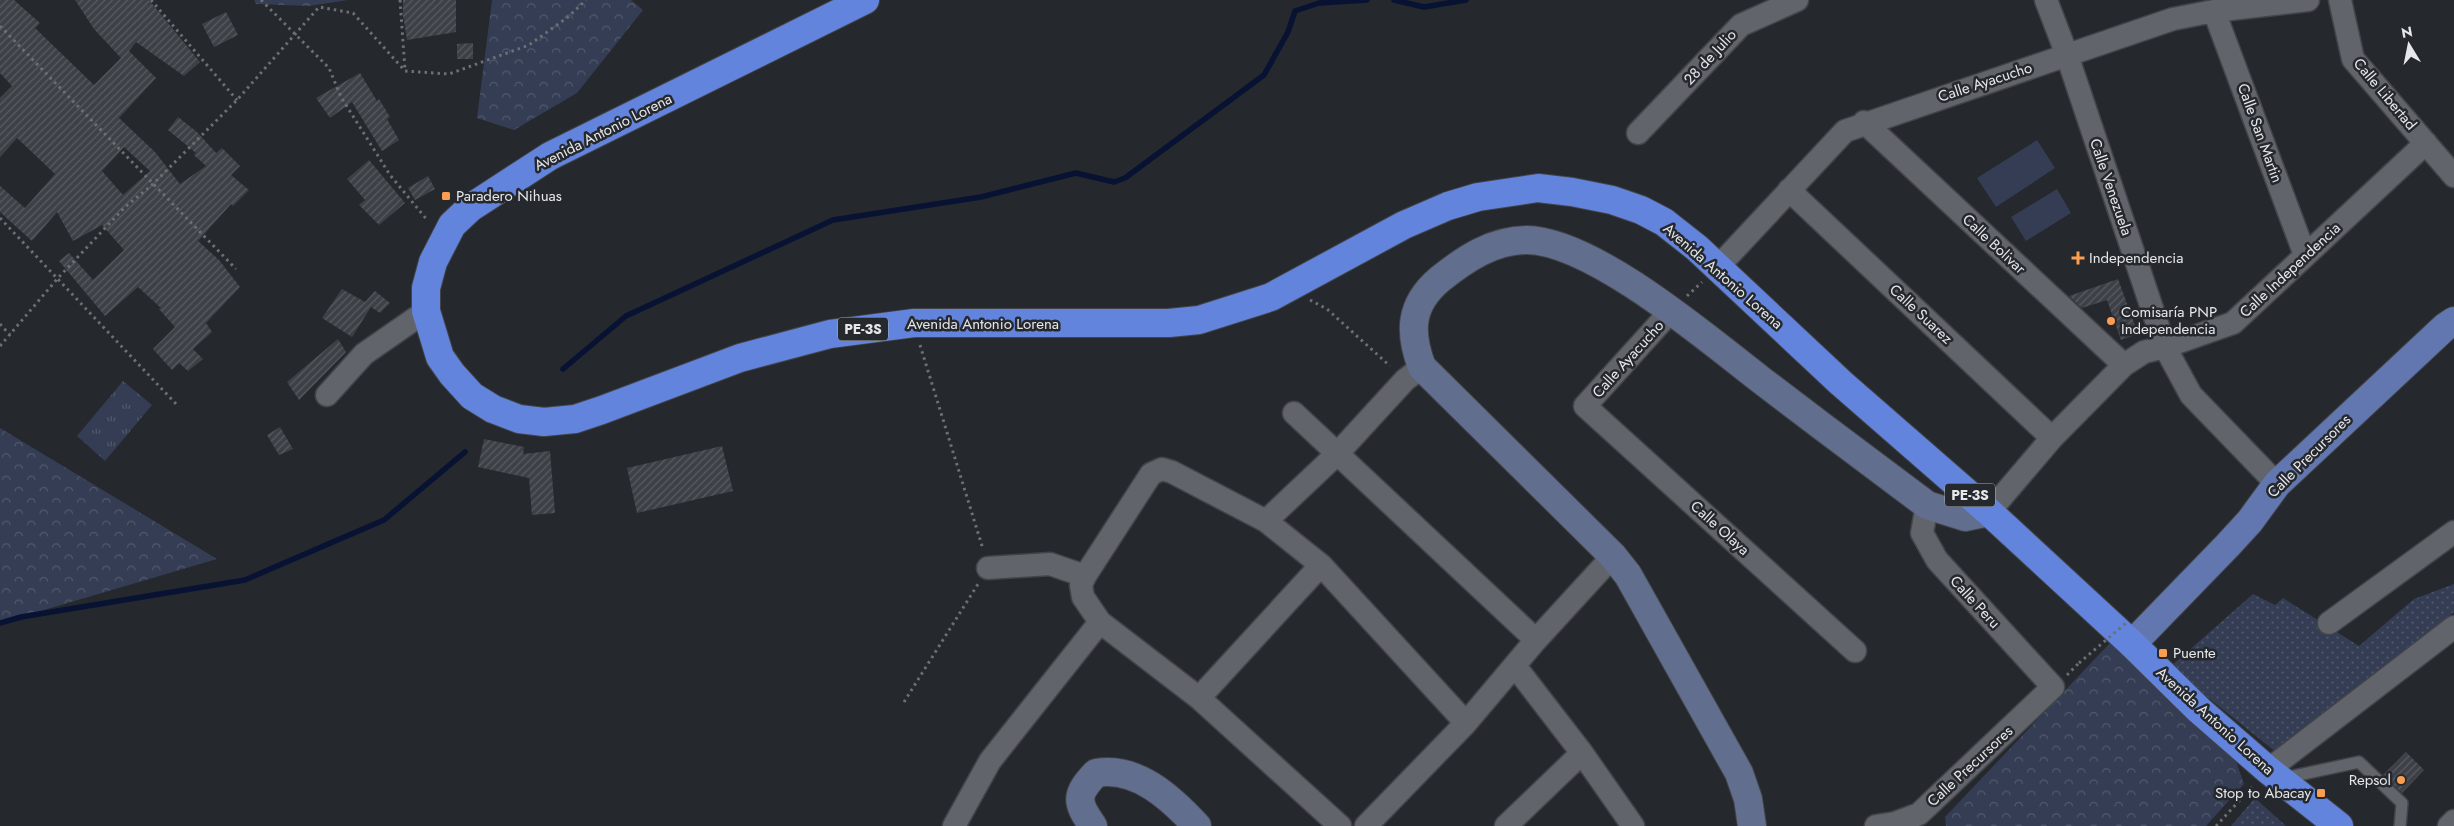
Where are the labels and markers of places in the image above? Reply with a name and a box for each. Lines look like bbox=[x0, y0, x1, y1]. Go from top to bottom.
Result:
place label: Paradero Nihuas bbox=[456, 185, 562, 207]
marker: Paradero Nihuas bbox=[440, 190, 452, 202]
place label: Independencia bbox=[2089, 247, 2183, 269]
marker: Independencia bbox=[2071, 251, 2085, 265]
place label: Comisaría PNP Independencia bbox=[2121, 301, 2217, 340]
marker: Comisaría PNP Independencia bbox=[2105, 315, 2117, 327]
place label: Puente bbox=[2173, 642, 2216, 664]
marker: Puente bbox=[2157, 647, 2169, 659]
place label: Repsol bbox=[2349, 769, 2391, 791]
marker: Repsol bbox=[2395, 774, 2407, 786]
place label: Stop to Abacay bbox=[2215, 782, 2311, 804]
marker: Stop to Abacay bbox=[2315, 787, 2327, 799]

